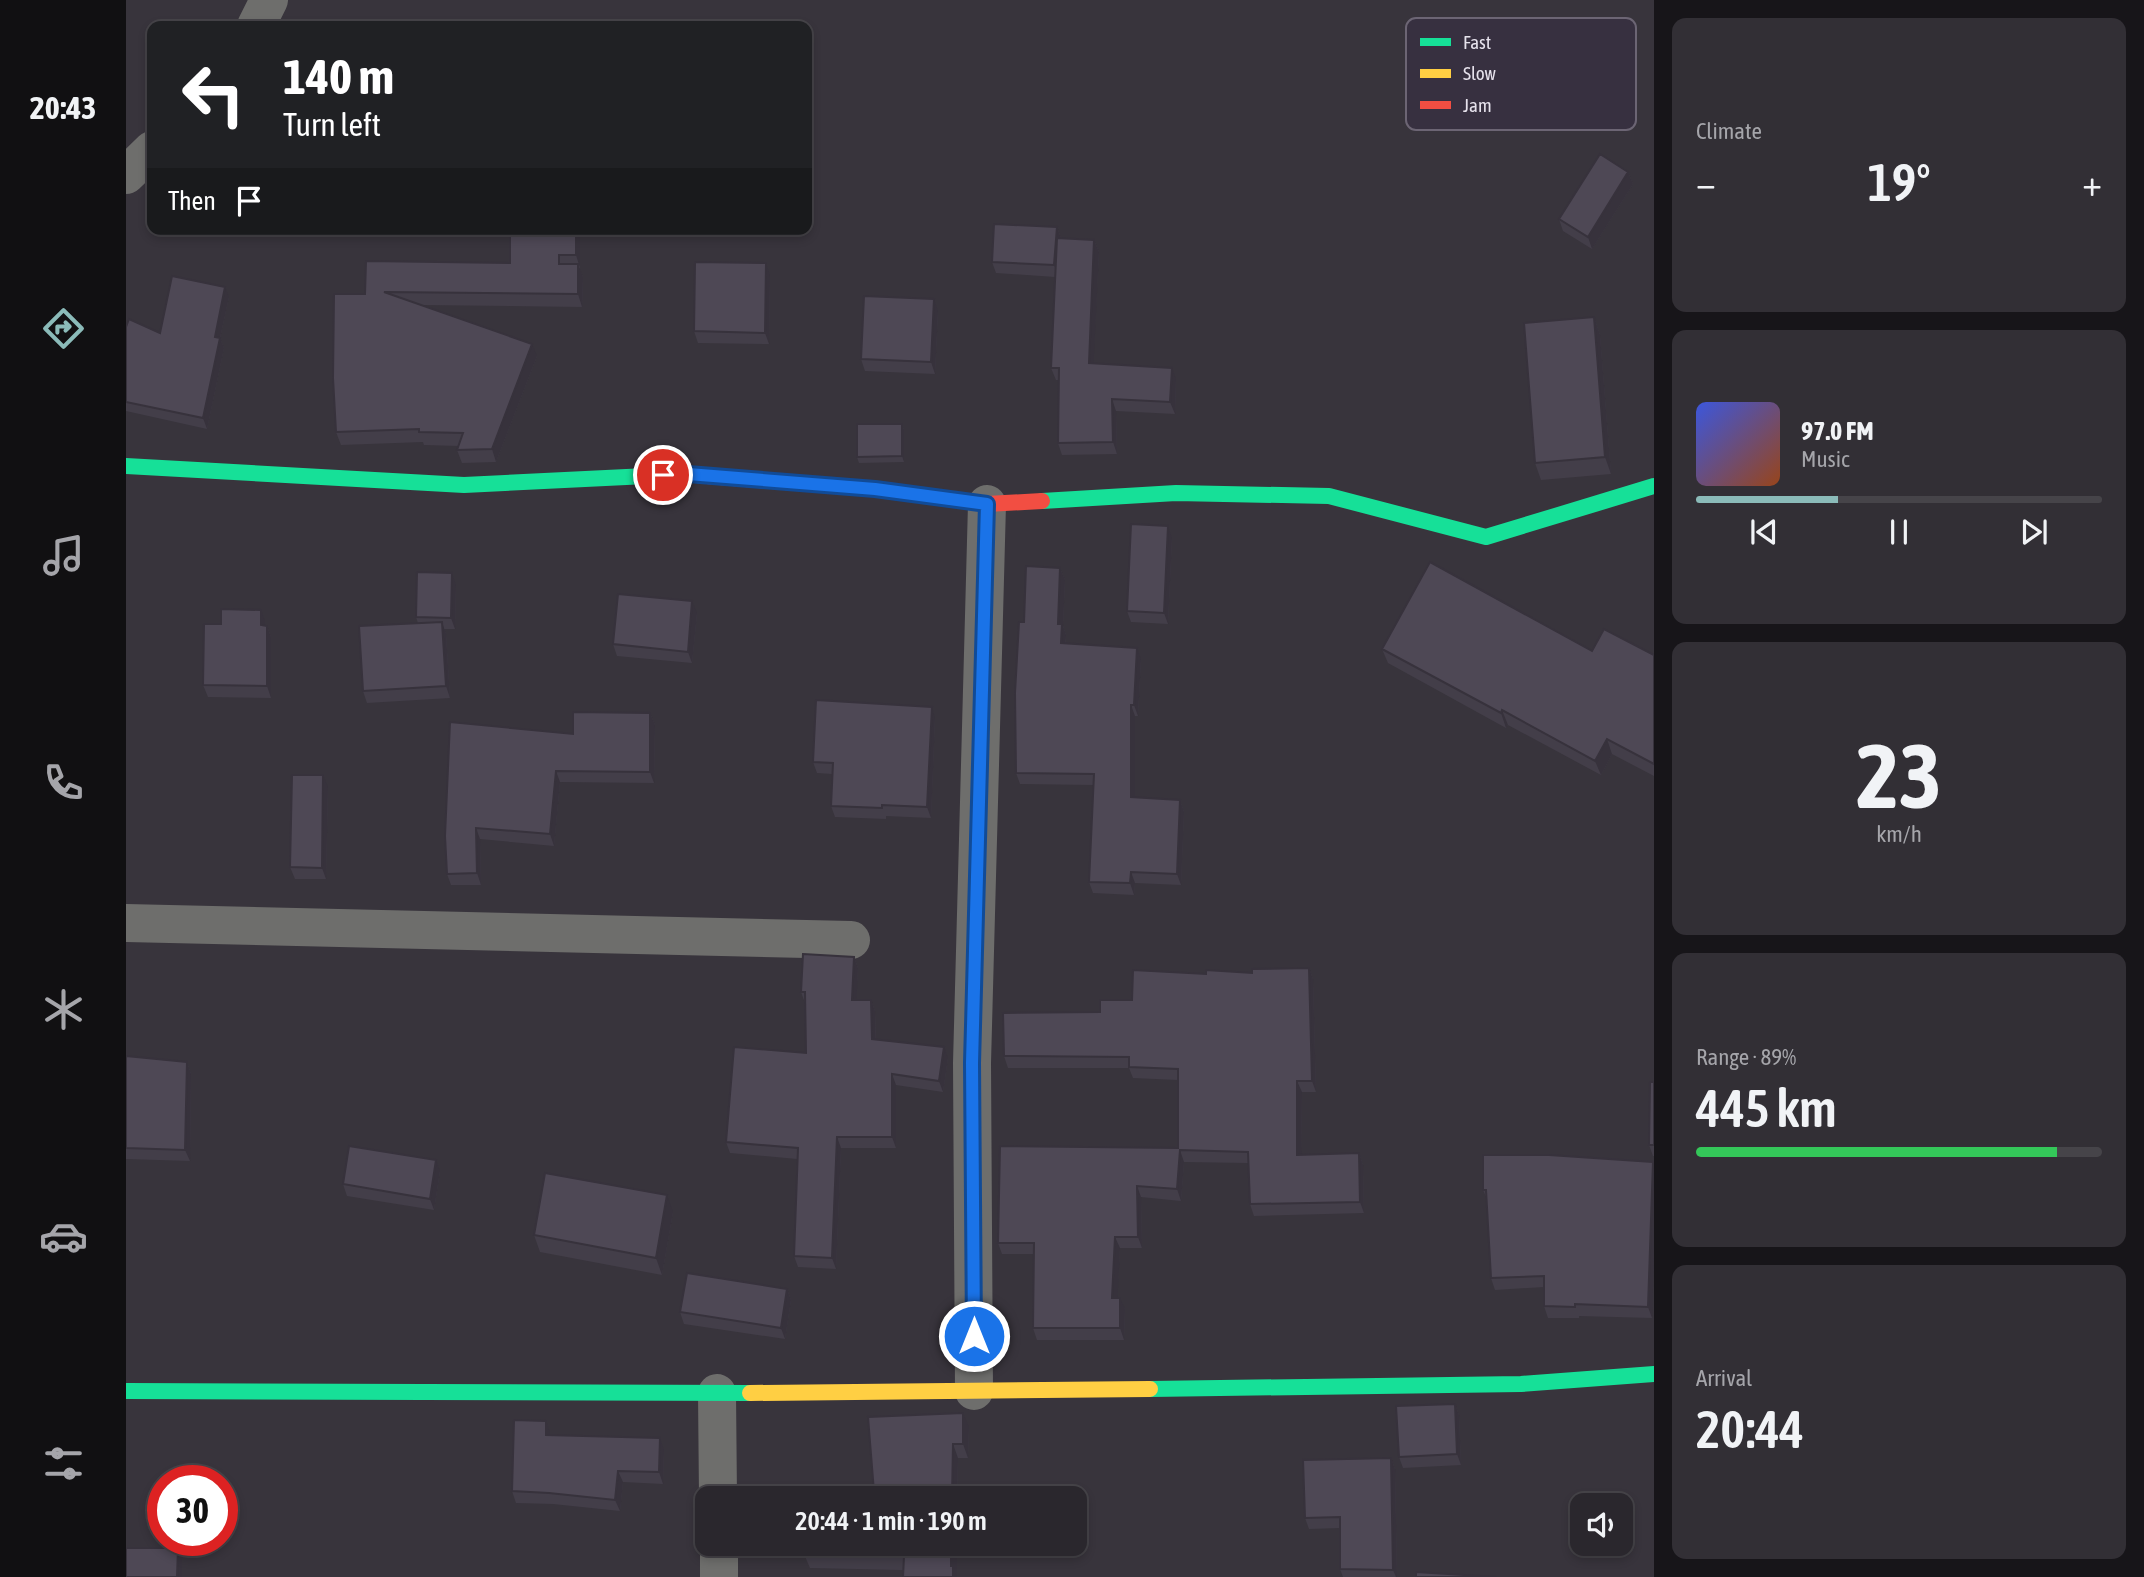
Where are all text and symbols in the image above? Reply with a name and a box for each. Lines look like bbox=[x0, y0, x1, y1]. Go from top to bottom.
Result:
legend bbox=[1406, 18, 1636, 130]
text: Fast bbox=[1463, 31, 1491, 53]
text: 140 m bbox=[283, 48, 394, 104]
icon: left bbox=[168, 49, 259, 140]
text: Slow bbox=[1463, 62, 1497, 84]
text: 20:43 bbox=[30, 89, 96, 126]
text: Jam bbox=[1463, 94, 1492, 116]
text: Turn left bbox=[283, 106, 381, 143]
text: Climate bbox=[1696, 118, 1762, 144]
text: 19° bbox=[1867, 152, 1931, 212]
text: − bbox=[1696, 161, 1716, 204]
text: + bbox=[2082, 161, 2102, 204]
icon: arrive bbox=[230, 182, 268, 220]
text: Then bbox=[168, 186, 216, 216]
icon: directions bbox=[39, 304, 88, 353]
text: 97.0 FM bbox=[1801, 416, 1874, 446]
pin bbox=[633, 445, 693, 505]
text: Music bbox=[1801, 446, 1849, 472]
icon: arrive bbox=[644, 456, 682, 494]
icon: previous bbox=[1745, 513, 1783, 551]
icon: pause bbox=[1880, 513, 1918, 551]
icon: next bbox=[2015, 513, 2053, 551]
icon: music bbox=[39, 531, 88, 580]
text: 23 bbox=[1856, 723, 1942, 827]
icon: phone bbox=[39, 758, 88, 807]
text: km/h bbox=[1876, 821, 1922, 847]
icon: climate bbox=[39, 985, 88, 1034]
text: Range · 89% bbox=[1696, 1044, 1796, 1070]
text: 445 km bbox=[1696, 1078, 1837, 1138]
icon: car bbox=[39, 1212, 88, 1261]
position arrow bbox=[937, 1299, 1011, 1373]
text: Arrival bbox=[1696, 1365, 1752, 1391]
text: 20:44 bbox=[1696, 1399, 1804, 1459]
icon: filters bbox=[39, 1439, 88, 1488]
speed limit sign: 30 bbox=[147, 1465, 238, 1556]
map controls bbox=[1570, 1493, 1633, 1556]
button: sound bbox=[1570, 1493, 1633, 1556]
text: 20:44 · 1 min · 190 m bbox=[795, 1506, 987, 1536]

